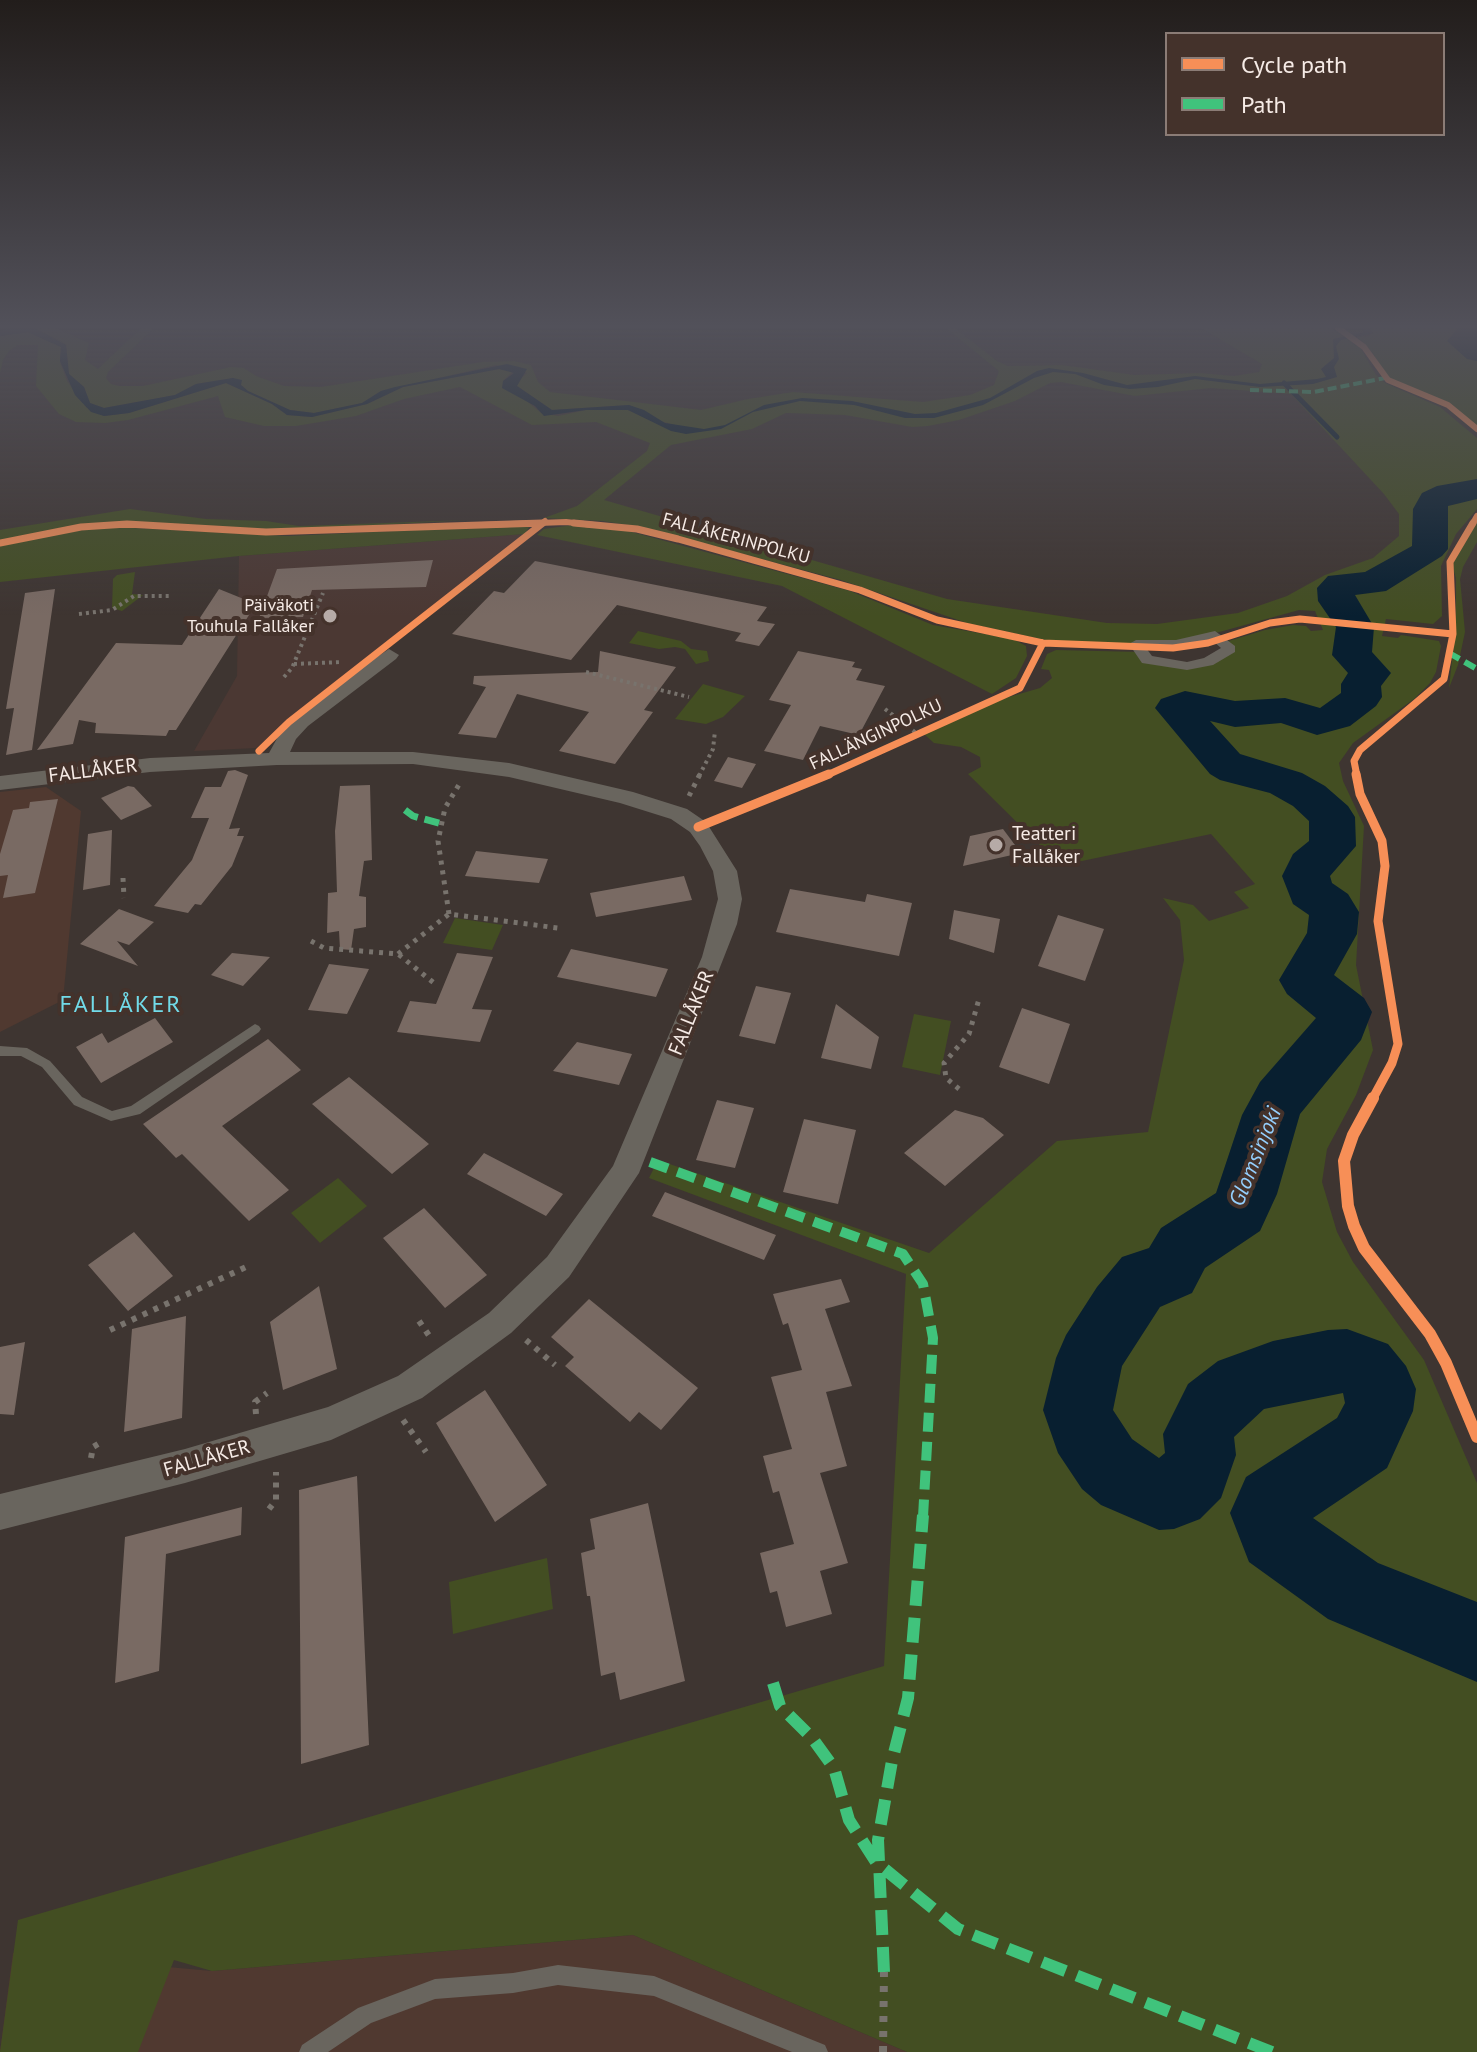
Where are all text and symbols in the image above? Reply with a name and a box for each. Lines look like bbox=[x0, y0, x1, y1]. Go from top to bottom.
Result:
legend bbox=[1165, 32, 1445, 136]
text: Cycle path bbox=[1241, 49, 1347, 80]
text: Path bbox=[1241, 89, 1287, 120]
street label: FALLÅKERINPOLKU bbox=[660, 509, 812, 569]
place label: Päiväkoti Touhula Fallåker bbox=[187, 595, 314, 638]
marker: Päiväkoti Touhula Fallåker bbox=[321, 607, 339, 625]
street label: FALLÄNGINPOLKU bbox=[806, 695, 946, 775]
street label: FALLÅKER bbox=[47, 754, 139, 788]
place label: Teatteri Fallåker bbox=[1012, 822, 1080, 869]
marker: Teatteri Fallåker bbox=[987, 836, 1005, 854]
street label: FALLÅKER bbox=[664, 967, 720, 1059]
district label: FALLÅKER bbox=[59, 991, 183, 1019]
water label: Glomsinjoki bbox=[1224, 1104, 1288, 1210]
street label: FALLÅKER bbox=[161, 1435, 253, 1483]

